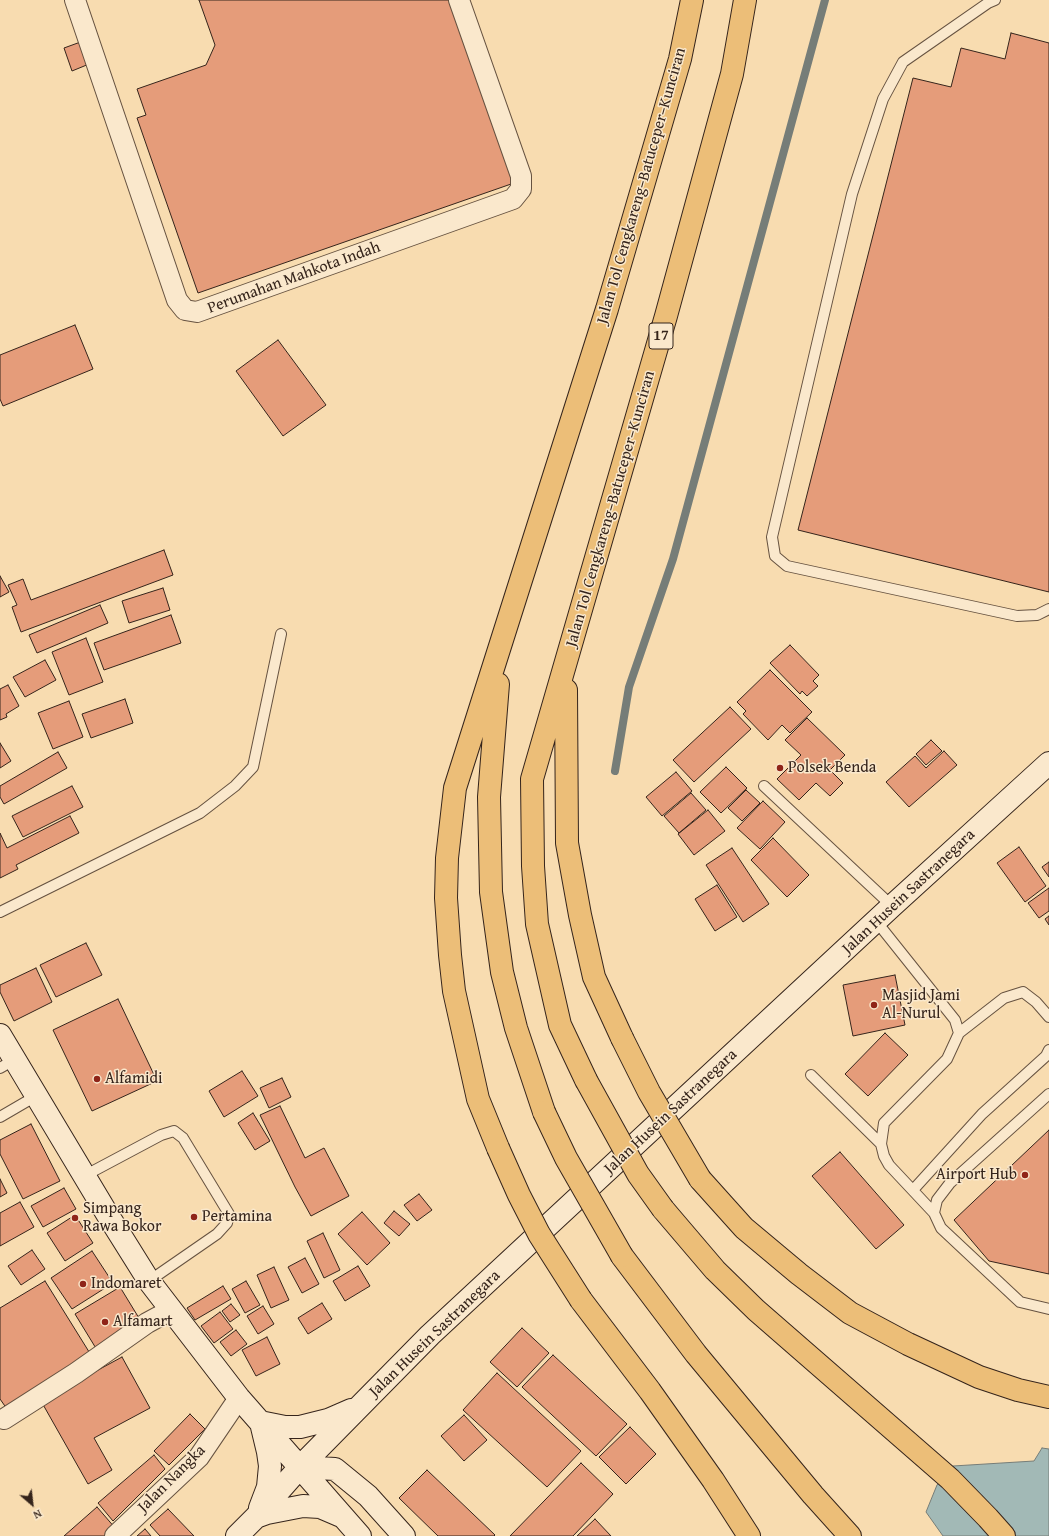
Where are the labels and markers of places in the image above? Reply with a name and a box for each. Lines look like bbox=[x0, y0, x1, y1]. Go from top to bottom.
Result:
place label: Polsek Benda bbox=[788, 758, 876, 778]
marker: Polsek Benda bbox=[775, 763, 785, 773]
place label: Masjid Jami Al-Nurul bbox=[882, 986, 960, 1024]
marker: Masjid Jami Al-Nurul bbox=[869, 1000, 879, 1010]
place label: Alfamidi bbox=[105, 1069, 162, 1089]
marker: Alfamidi bbox=[92, 1074, 102, 1084]
place label: Airport Hub bbox=[936, 1165, 1017, 1185]
marker: Airport Hub bbox=[1020, 1170, 1030, 1180]
place label: Simpang Rawa Bokor bbox=[83, 1199, 162, 1237]
place label: Pertamina bbox=[202, 1207, 272, 1227]
marker: Pertamina bbox=[189, 1212, 199, 1222]
marker: Simpang Rawa Bokor bbox=[70, 1213, 80, 1223]
place label: Indomaret bbox=[91, 1274, 162, 1294]
marker: Indomaret bbox=[78, 1279, 88, 1289]
place label: Alfamart bbox=[113, 1312, 173, 1332]
marker: Alfamart bbox=[100, 1317, 110, 1327]

